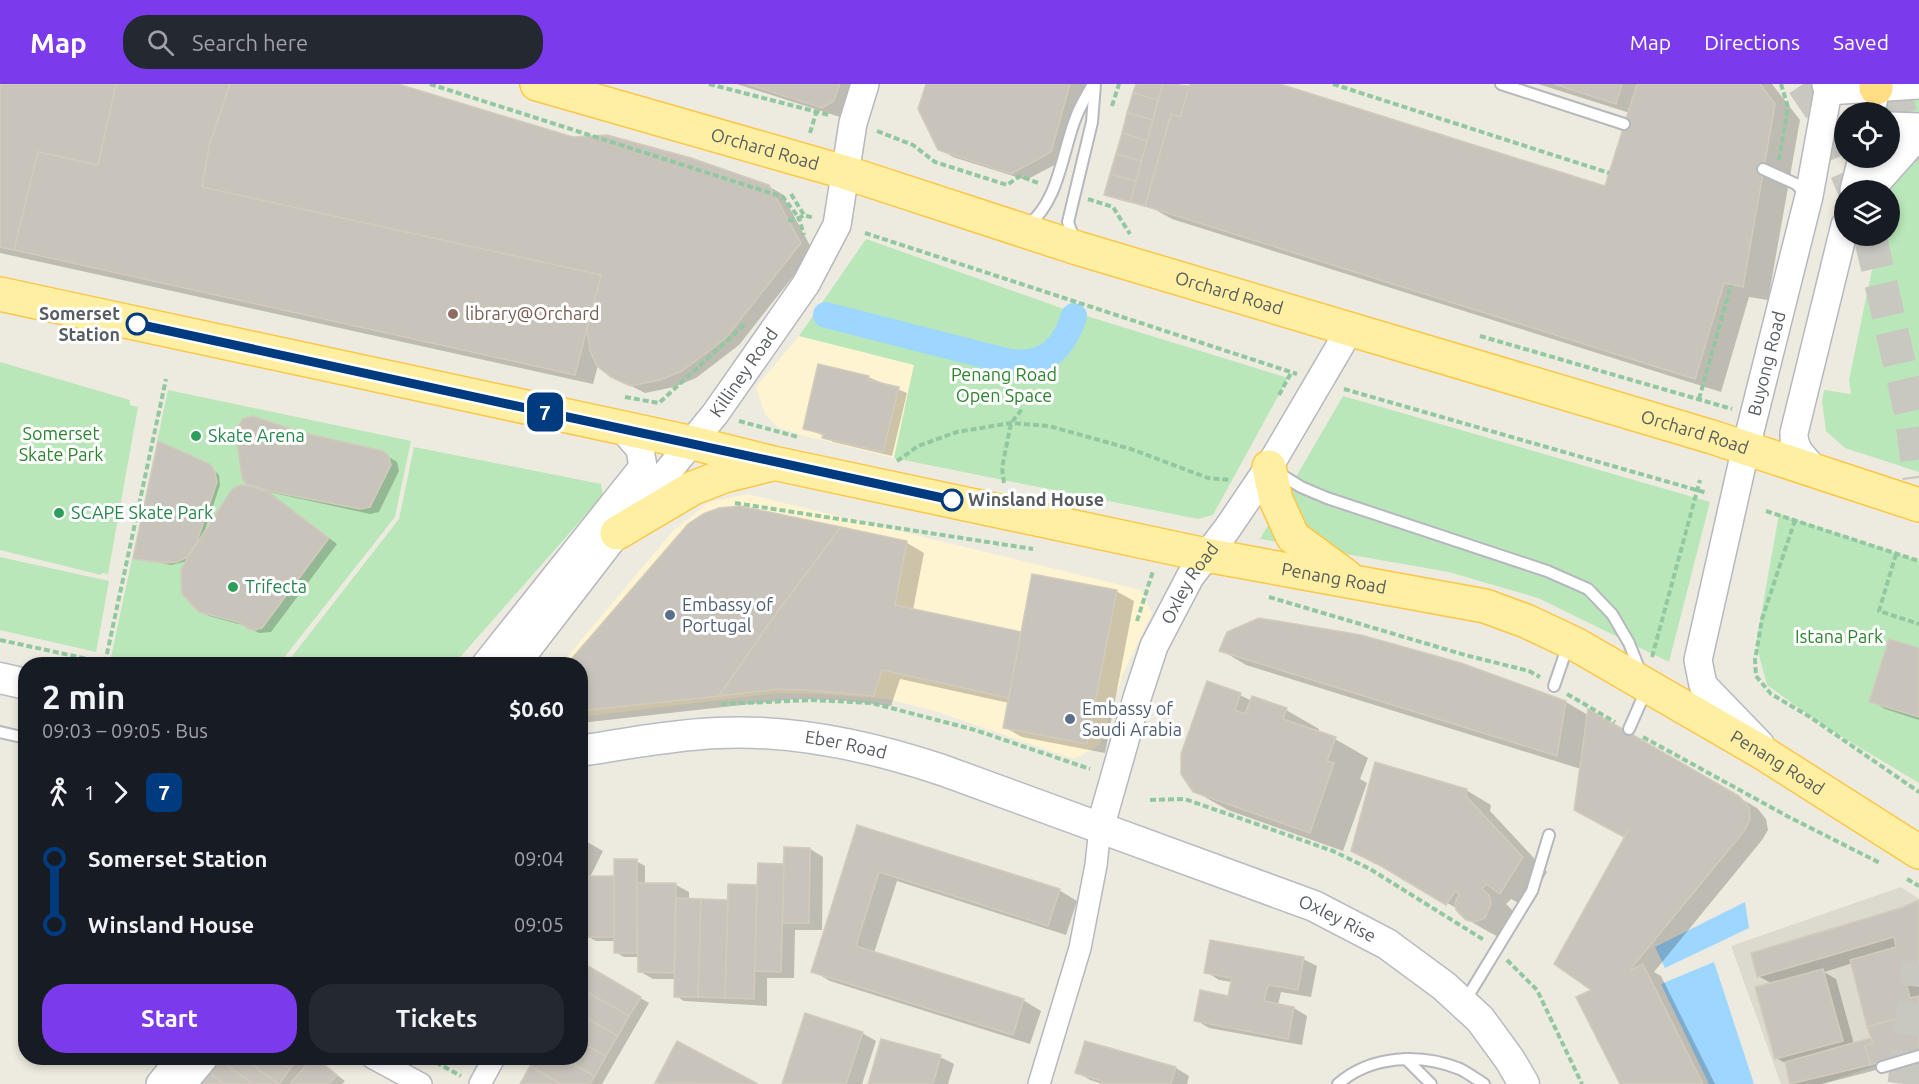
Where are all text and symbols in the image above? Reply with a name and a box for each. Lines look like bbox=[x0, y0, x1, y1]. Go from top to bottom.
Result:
search box bbox=[123, 15, 543, 69]
icon: search bbox=[144, 26, 177, 59]
text: Map bbox=[30, 27, 87, 58]
text: Search here bbox=[192, 30, 308, 55]
text: Map bbox=[1630, 30, 1671, 54]
text: Directions bbox=[1704, 30, 1800, 54]
text: Saved bbox=[1833, 30, 1889, 54]
map controls bbox=[1834, 102, 1900, 246]
button: locate bbox=[1834, 102, 1900, 168]
street label: Orchard Road bbox=[709, 123, 822, 173]
button: layers bbox=[1834, 180, 1900, 246]
street label: Orchard Road bbox=[1173, 267, 1286, 318]
place label: Somerset Station bbox=[39, 303, 120, 344]
place label: library@Orchard bbox=[465, 303, 600, 323]
marker: library@Orchard bbox=[446, 307, 460, 321]
street label: Buyong Road bbox=[1743, 309, 1789, 418]
marker: Somerset Station bbox=[126, 313, 148, 335]
street label: Killiney Road bbox=[705, 324, 781, 420]
park label: Penang Road Open Space bbox=[951, 364, 1057, 405]
line badge: 7 bbox=[526, 392, 564, 432]
text: 7 bbox=[539, 400, 551, 424]
street label: Orchard Road bbox=[1639, 405, 1751, 457]
park label: Somerset Skate Park bbox=[19, 423, 103, 464]
place label: Skate Arena bbox=[208, 425, 305, 445]
marker: Skate Arena bbox=[189, 429, 203, 443]
marker: Winsland House bbox=[941, 489, 963, 511]
place label: Winsland House bbox=[968, 489, 1104, 509]
place label: SCAPE Skate Park bbox=[71, 502, 213, 522]
marker: SCAPE Skate Park bbox=[52, 506, 66, 520]
street label: Oxley Road bbox=[1156, 538, 1222, 627]
street label: Penang Road bbox=[1280, 558, 1388, 597]
place label: Trifecta bbox=[245, 576, 307, 596]
marker: Trifecta bbox=[226, 580, 240, 594]
place label: Embassy of Portugal bbox=[682, 594, 773, 635]
marker: Embassy of Portugal bbox=[663, 608, 677, 622]
park label: Istana Park bbox=[1795, 626, 1883, 646]
text: 2 min bbox=[42, 678, 125, 715]
text: $0.60 bbox=[509, 696, 564, 721]
place label: Embassy of Saudi Arabia bbox=[1082, 698, 1182, 739]
marker: Embassy of Saudi Arabia bbox=[1063, 712, 1077, 726]
text: 09:03 – 09:05 · Bus bbox=[42, 719, 208, 742]
street label: Eber Road bbox=[804, 726, 889, 762]
street label: Penang Road bbox=[1728, 726, 1828, 798]
icon: walk bbox=[42, 776, 75, 809]
icon: forward bbox=[104, 776, 137, 809]
text: 7 bbox=[158, 780, 170, 804]
text: 1 bbox=[84, 781, 95, 804]
text: Somerset Station bbox=[88, 846, 267, 871]
text: 09:04 bbox=[514, 847, 564, 870]
street label: Oxley Rise bbox=[1296, 890, 1380, 946]
text: Winsland House bbox=[88, 912, 254, 937]
text: 09:05 bbox=[514, 913, 564, 936]
button: Start bbox=[42, 984, 297, 1053]
button: Tickets bbox=[309, 984, 564, 1053]

